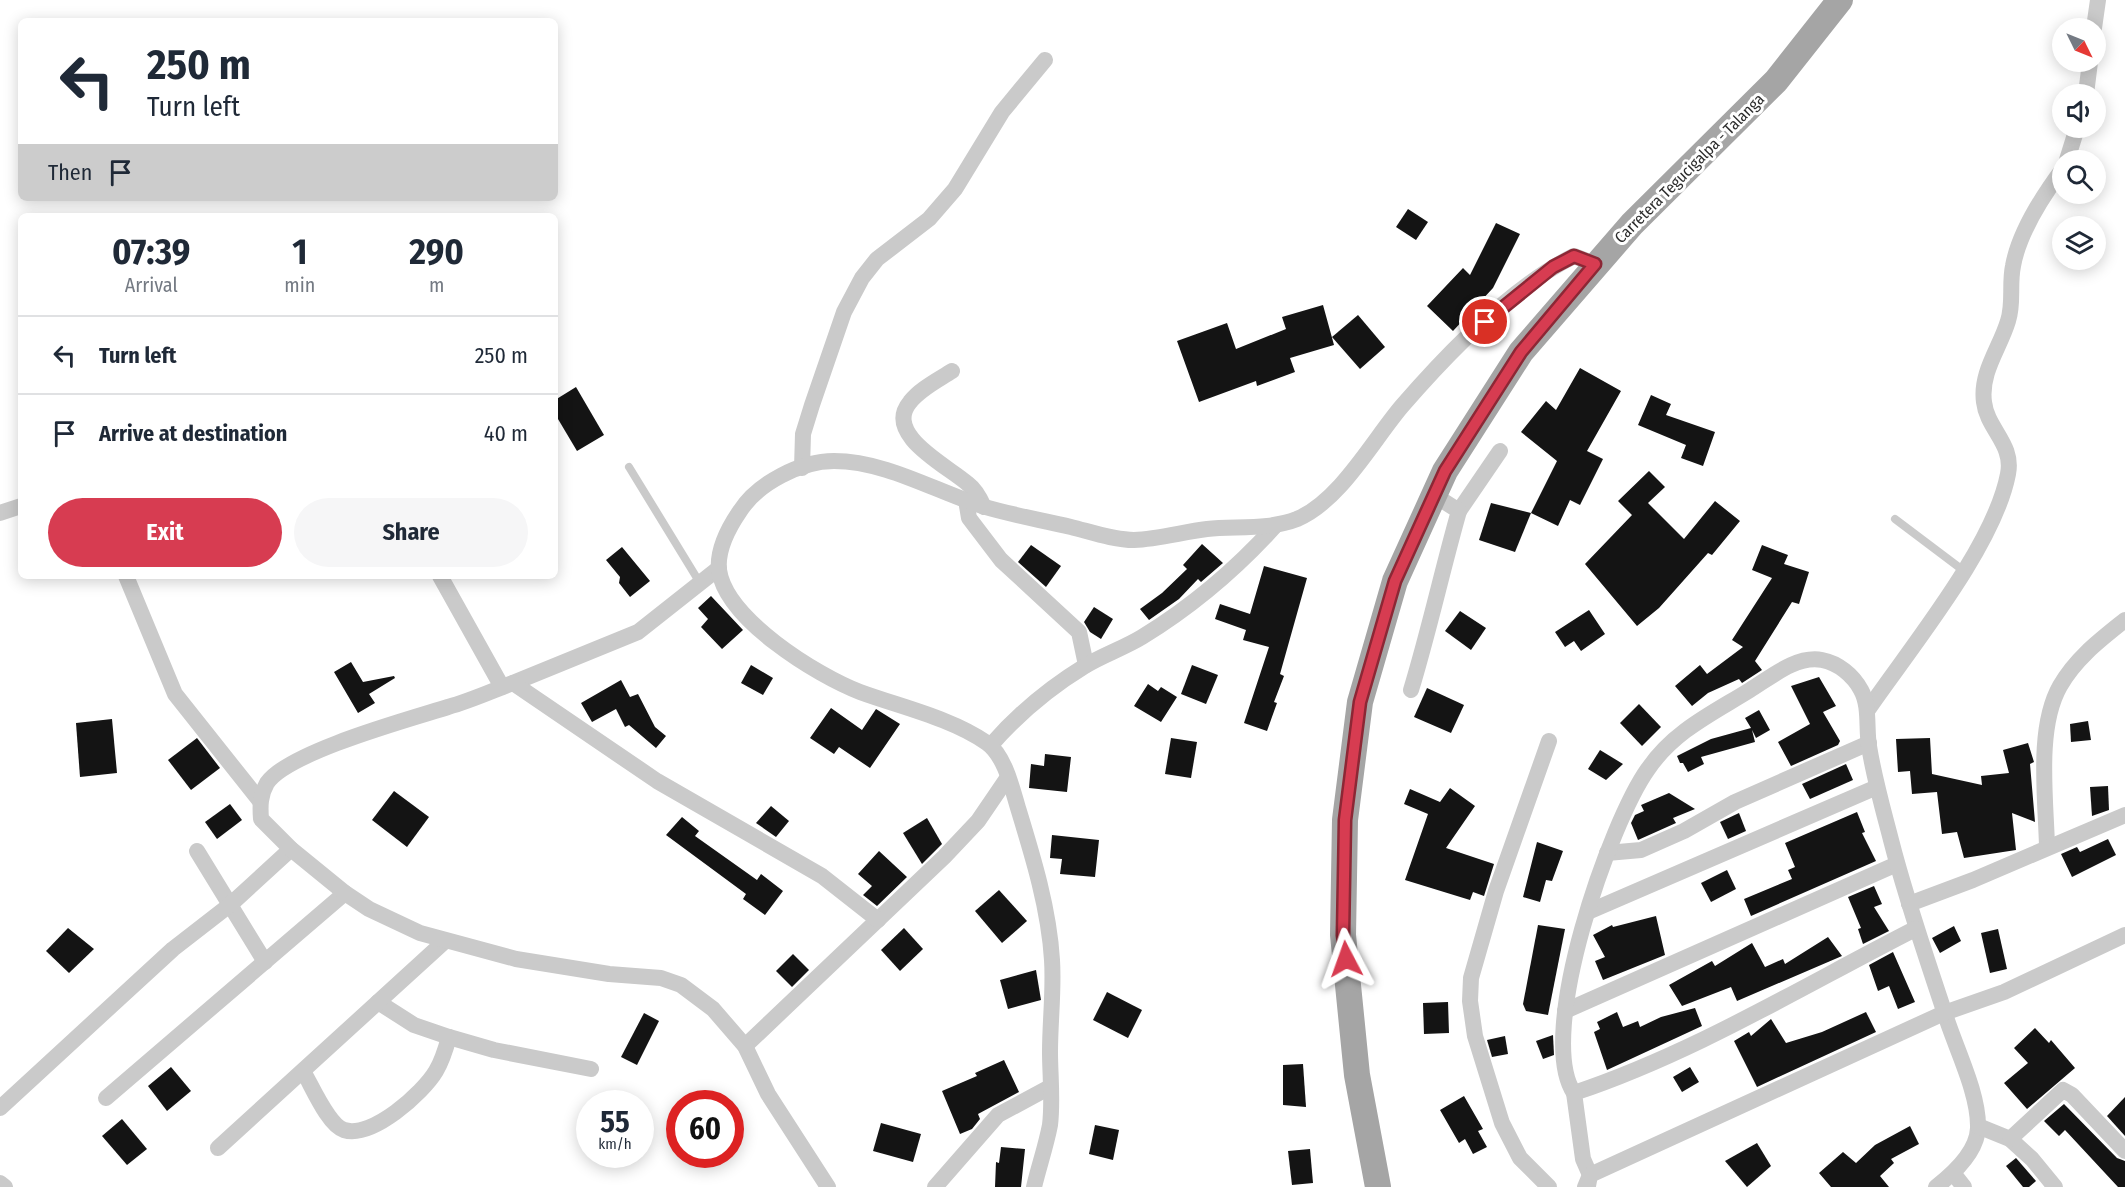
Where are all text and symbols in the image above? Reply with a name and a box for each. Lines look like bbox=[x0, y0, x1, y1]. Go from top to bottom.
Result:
north arrow bbox=[2052, 18, 2106, 72]
map controls bbox=[2052, 18, 2106, 270]
text: 250 m bbox=[147, 40, 251, 90]
icon: left bbox=[48, 42, 126, 120]
button: sound bbox=[2052, 84, 2106, 138]
street label: Carretera Tegucigalpa - Talanga bbox=[1611, 90, 1768, 247]
text: Turn left bbox=[147, 91, 240, 123]
button: search bbox=[2052, 150, 2106, 204]
icon: arrive bbox=[104, 156, 137, 189]
text: Then bbox=[48, 159, 92, 186]
button: layers bbox=[2052, 216, 2106, 270]
text: 07:39 bbox=[112, 230, 190, 274]
text: 1 bbox=[292, 230, 307, 274]
text: 290 bbox=[409, 230, 464, 274]
text: Arrival bbox=[125, 273, 178, 297]
text: min bbox=[284, 273, 315, 297]
text: m bbox=[429, 273, 444, 297]
pin bbox=[1459, 296, 1510, 347]
icon: arrive bbox=[1468, 305, 1501, 338]
icon: left bbox=[48, 339, 81, 372]
text: Turn left bbox=[99, 342, 177, 369]
text: 250 m bbox=[475, 342, 528, 369]
icon: arrive bbox=[48, 417, 81, 450]
text: Arrive at destination bbox=[99, 420, 287, 447]
text: 40 m bbox=[484, 420, 528, 447]
button: Exit bbox=[48, 498, 282, 567]
button: Share bbox=[294, 498, 528, 567]
position arrow bbox=[1314, 927, 1378, 991]
speed limit sign: 60 bbox=[666, 1090, 744, 1168]
text: 55 bbox=[600, 1104, 630, 1140]
text: km/h bbox=[598, 1135, 632, 1153]

